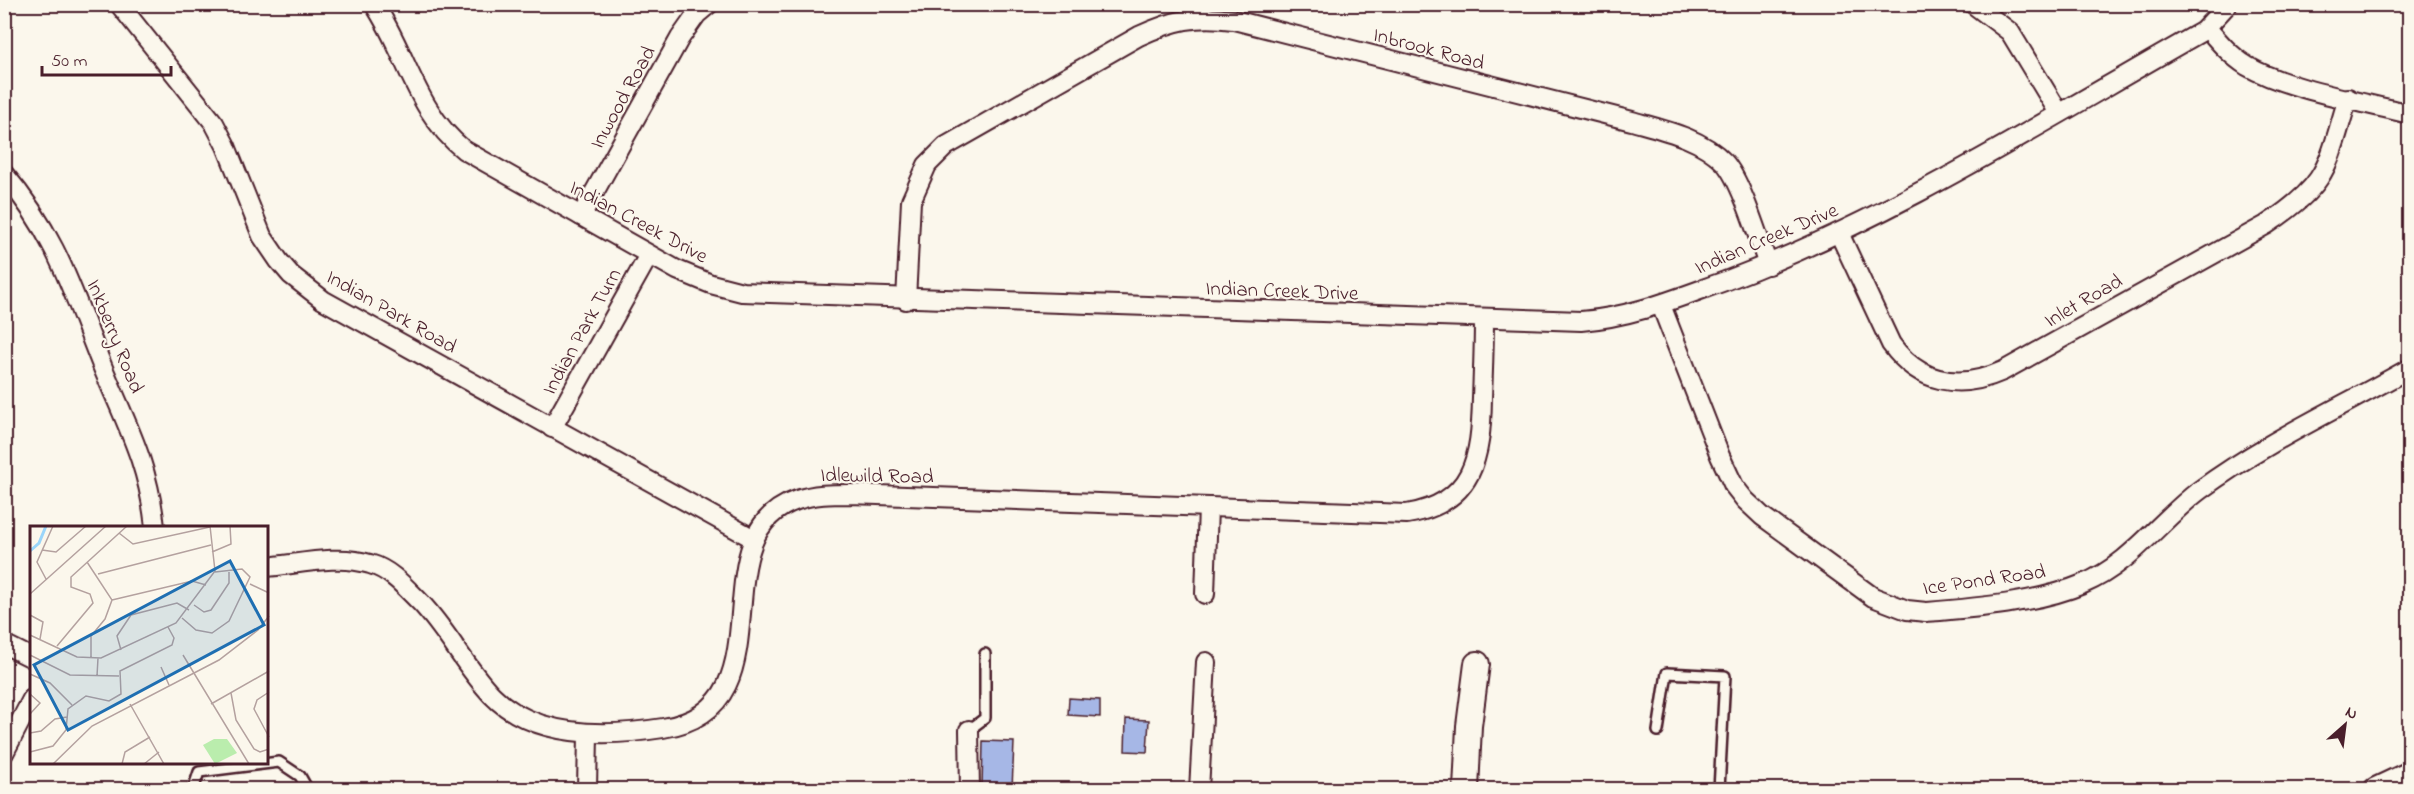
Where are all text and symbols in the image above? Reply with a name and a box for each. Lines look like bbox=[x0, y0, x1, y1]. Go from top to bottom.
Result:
street label: Inbrook Road bbox=[1369, 21, 1488, 79]
scale bar bbox=[42, 39, 171, 77]
street label: Inwood Road bbox=[583, 41, 664, 155]
text: 50 m bbox=[51, 49, 88, 75]
street label: Indian Creek Drive bbox=[563, 174, 713, 272]
street label: Indian Creek Drive bbox=[1691, 196, 1844, 284]
street label: Indian Park Road bbox=[320, 263, 462, 362]
street label: Indian Park Turn bbox=[536, 263, 630, 401]
street label: Inlet Road bbox=[2039, 267, 2129, 336]
street label: Indian Creek Drive bbox=[1205, 274, 1359, 310]
street label: Inkberry Road bbox=[76, 275, 151, 399]
street label: Idlewild Road bbox=[820, 461, 934, 493]
inset map bbox=[30, 526, 268, 764]
street label: Ice Pond Road bbox=[1921, 557, 2048, 604]
north arrow bbox=[2315, 695, 2375, 755]
text: N bbox=[2341, 700, 2362, 727]

